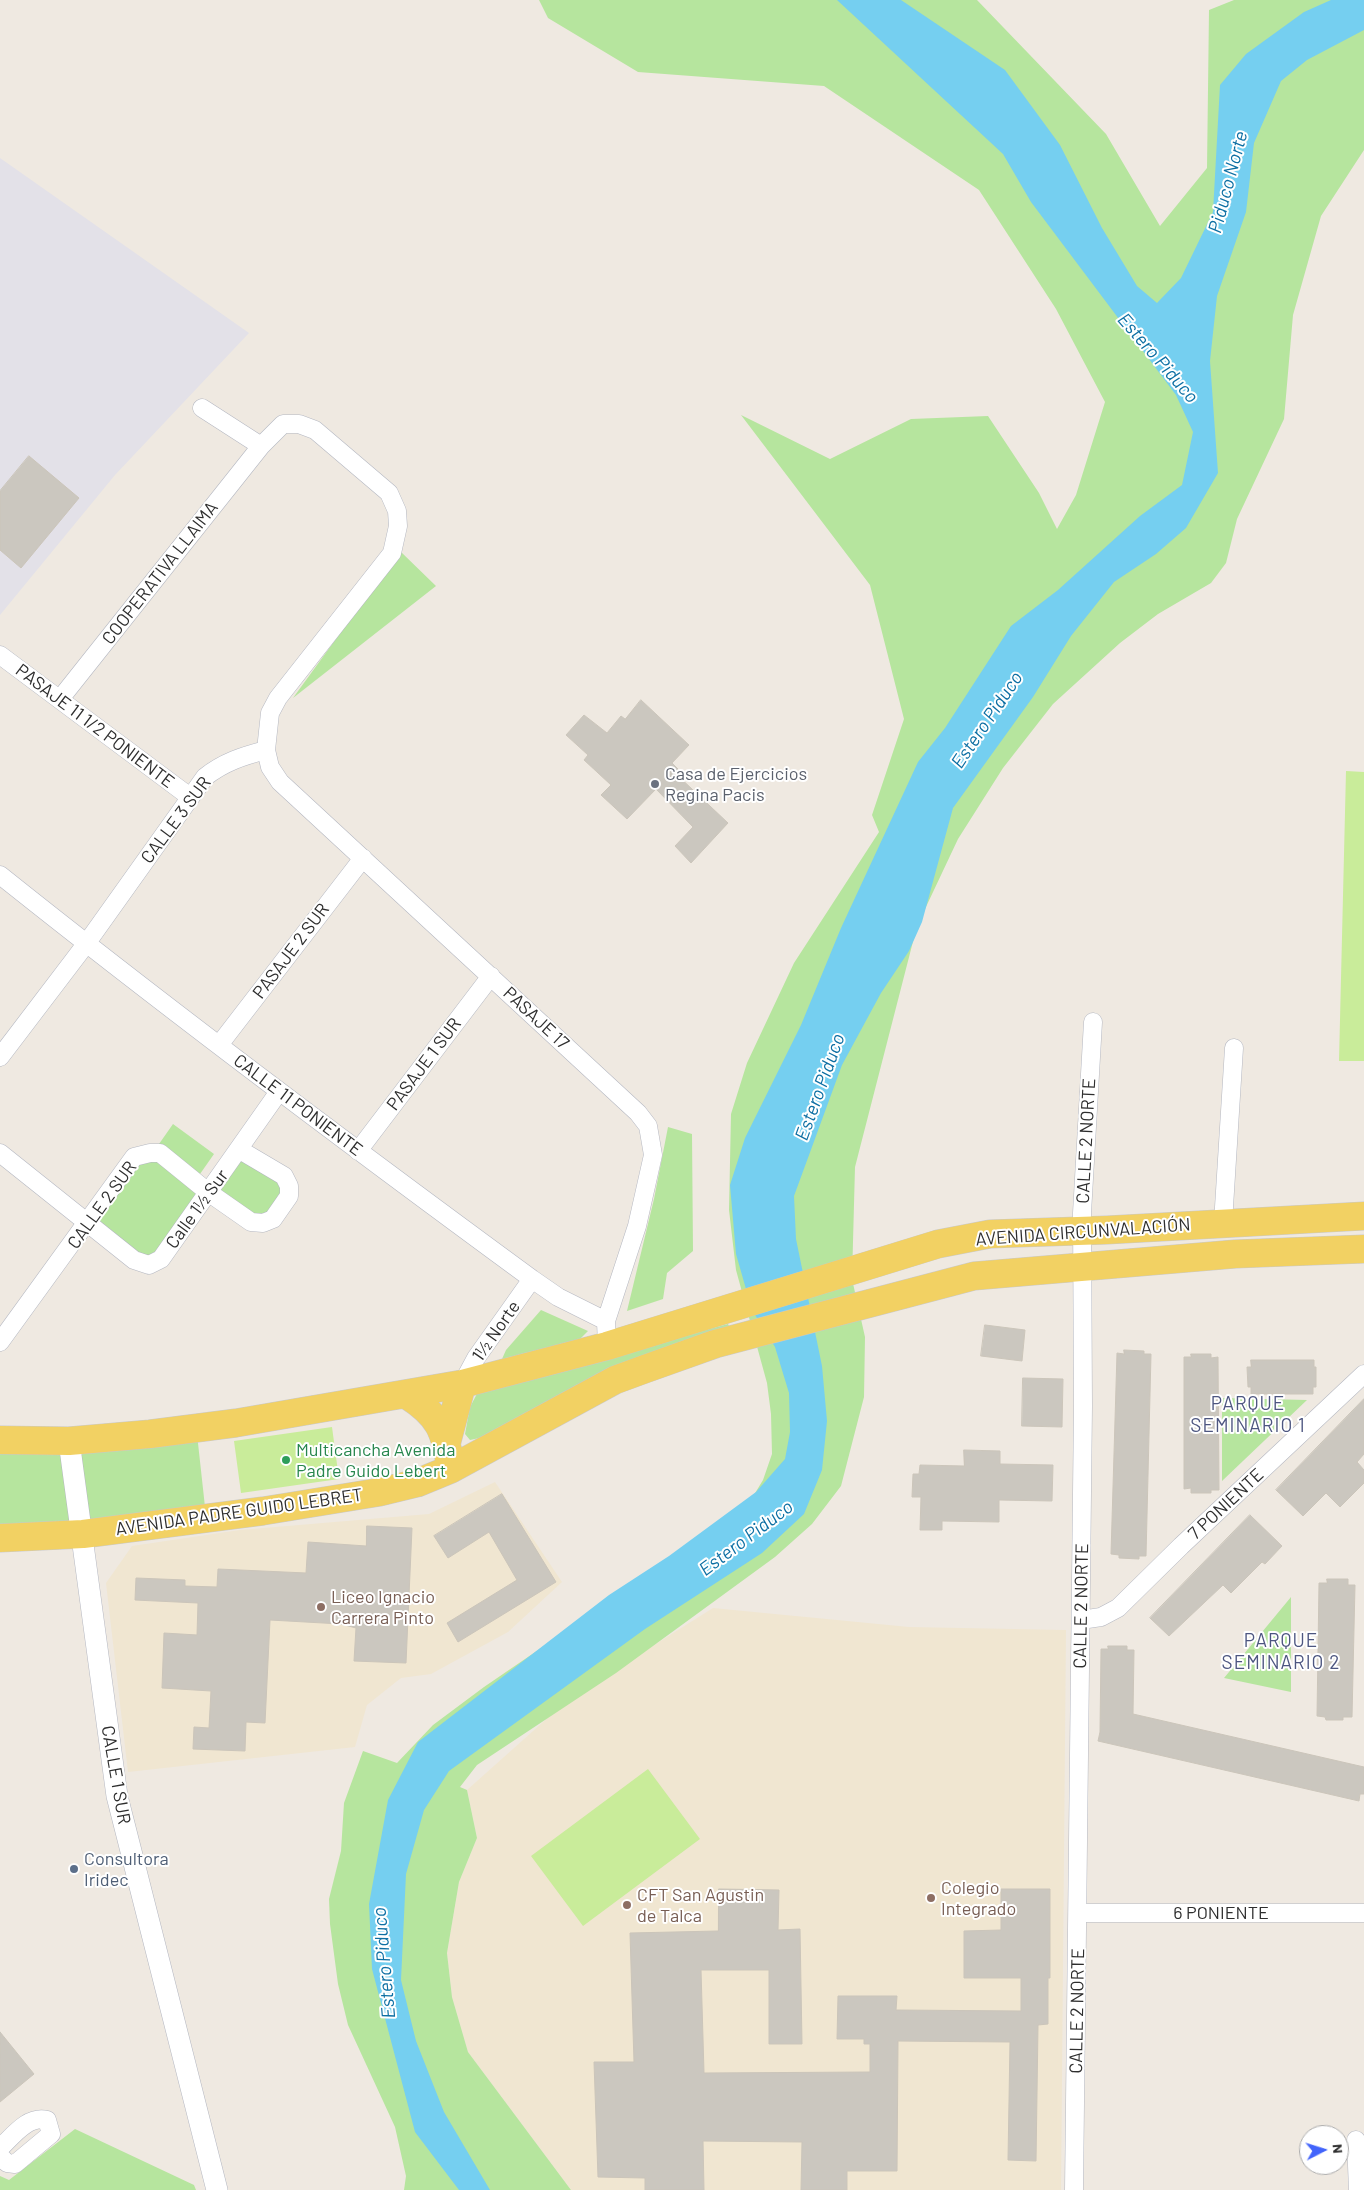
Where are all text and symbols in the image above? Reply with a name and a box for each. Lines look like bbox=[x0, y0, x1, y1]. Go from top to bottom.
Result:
water label: Piduco Norte bbox=[1203, 129, 1253, 235]
water label: Estero Piduco bbox=[1113, 308, 1203, 408]
street label: COOPERATIVA LLAIMA bbox=[98, 497, 222, 649]
street label: PASAJE 11 1/2 PONIENTE bbox=[11, 659, 179, 793]
water label: Estero Piduco bbox=[946, 667, 1028, 773]
place label: Casa de Ejercicios Regina Pacis bbox=[665, 763, 807, 806]
street label: CALLE 3 SUR bbox=[136, 772, 216, 868]
marker: Casa de Ejercicios Regina Pacis bbox=[649, 778, 661, 790]
street label: PASAJE 2 SUR bbox=[248, 899, 334, 1003]
street label: PASAJE 17 bbox=[499, 982, 573, 1054]
street label: PASAJE 1 SUR bbox=[382, 1013, 466, 1115]
water label: Estero Piduco bbox=[790, 1031, 850, 1143]
street label: CALLE 11 PONIENTE bbox=[229, 1049, 367, 1161]
street label: CALLE 2 NORTE bbox=[1072, 1078, 1100, 1204]
street label: CALLE 2 SUR bbox=[63, 1157, 141, 1253]
street label: Calle 1½ Sur bbox=[161, 1165, 233, 1253]
street label: AVENIDA CIRCUNVALACIÓN bbox=[975, 1214, 1191, 1250]
street label: 1½ Norte bbox=[467, 1297, 525, 1365]
district label: PARQUE SEMINARIO 1 bbox=[1189, 1393, 1307, 1437]
place label: Multicancha Avenida Padre Guido Lebert bbox=[296, 1439, 455, 1482]
marker: Multicancha Avenida Padre Guido Lebert bbox=[280, 1454, 292, 1466]
street label: 7 PONIENTE bbox=[1184, 1464, 1268, 1544]
street label: AVENIDA PADRE GUIDO LEBRET bbox=[114, 1484, 364, 1540]
water label: Estero Piduco bbox=[695, 1495, 797, 1581]
street label: CALLE 2 NORTE bbox=[1069, 1543, 1093, 1669]
place label: Liceo Ignacio Carrera Pinto bbox=[331, 1586, 435, 1628]
marker: Liceo Ignacio Carrera Pinto bbox=[315, 1601, 327, 1613]
district label: PARQUE SEMINARIO 2 bbox=[1220, 1630, 1342, 1674]
street label: CALLE 1 SUR bbox=[97, 1724, 135, 1826]
place label: Consultora Iridec bbox=[84, 1848, 169, 1890]
marker: Consultora Iridec bbox=[68, 1863, 80, 1875]
place label: Colegio Integrado bbox=[941, 1877, 1016, 1920]
place label: CFT San Agustin de Talca bbox=[637, 1884, 764, 1926]
marker: Colegio Integrado bbox=[925, 1892, 937, 1904]
marker: CFT San Agustin de Talca bbox=[621, 1899, 633, 1911]
street label: 6 PONIENTE bbox=[1173, 1902, 1269, 1924]
water label: Estero Piduco bbox=[368, 1906, 400, 2020]
street label: CALLE 2 NORTE bbox=[1065, 1948, 1089, 2074]
north arrow bbox=[1299, 2125, 1349, 2175]
text: N bbox=[1330, 2143, 1347, 2154]

